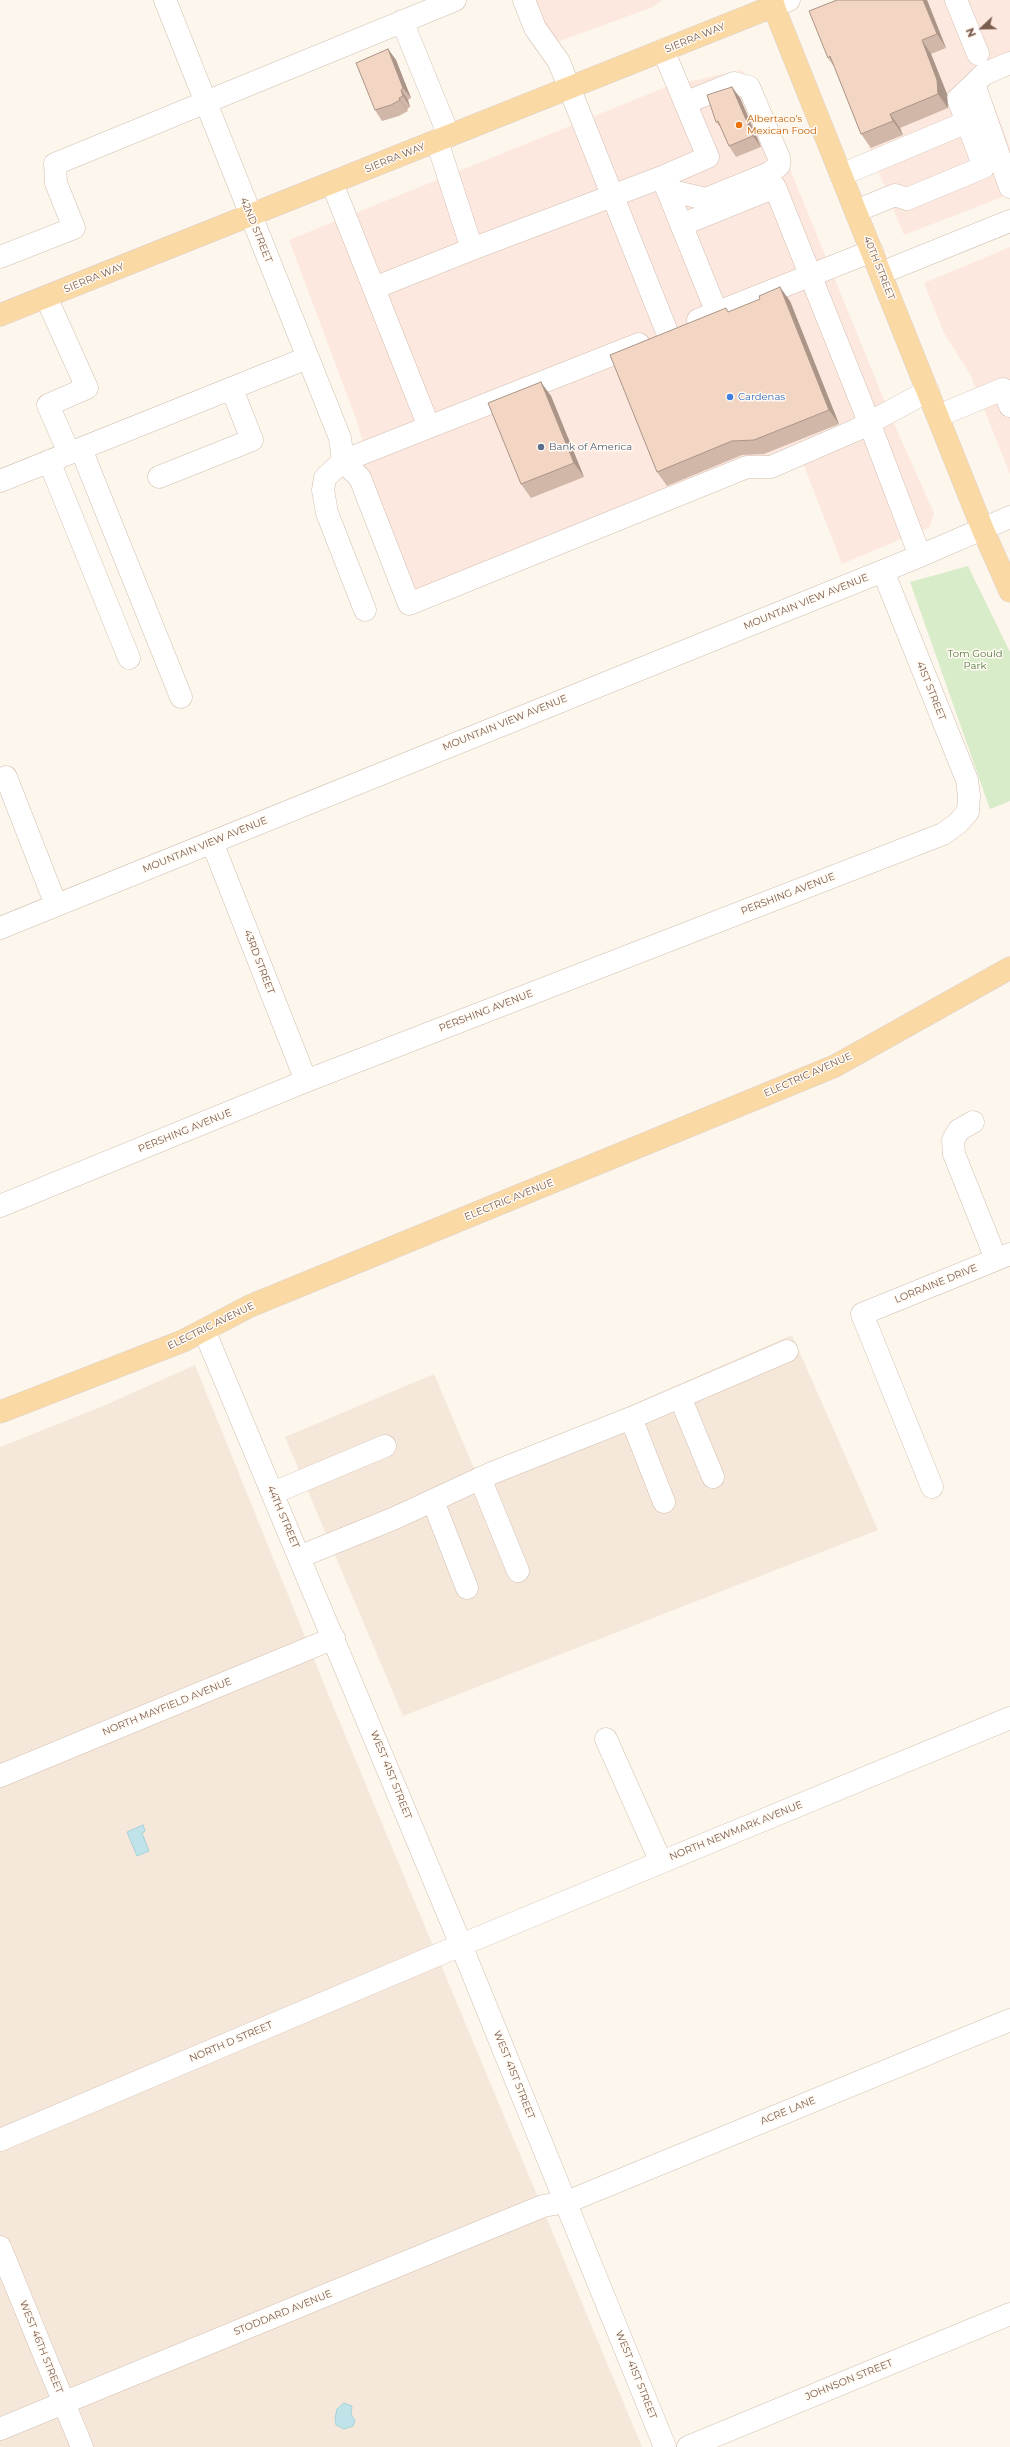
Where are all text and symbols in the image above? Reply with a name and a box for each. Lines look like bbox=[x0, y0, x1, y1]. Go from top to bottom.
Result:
north arrow bbox=[962, 8, 1002, 48]
street label: SIERRA WAY bbox=[663, 20, 727, 56]
text: N bbox=[963, 26, 979, 39]
place label: Albertaco’s Mexican Food bbox=[747, 113, 817, 136]
marker: Albertaco’s Mexican Food bbox=[734, 120, 744, 130]
street label: SIERRA WAY bbox=[363, 140, 427, 176]
street label: 42ND STREET bbox=[237, 196, 275, 264]
street label: 40TH STREET bbox=[861, 234, 897, 302]
street label: SIERRA WAY bbox=[62, 260, 126, 296]
place label: Cardenas bbox=[738, 391, 785, 403]
marker: Cardenas bbox=[725, 392, 735, 402]
place label: Bank of America bbox=[549, 441, 632, 453]
marker: Bank of America bbox=[536, 442, 546, 452]
street label: MOUNTAIN VIEW AVENUE bbox=[742, 571, 870, 633]
park label: Tom Gould Park bbox=[948, 648, 1002, 672]
street label: 41ST STREET bbox=[914, 660, 948, 722]
street label: MOUNTAIN VIEW AVENUE bbox=[441, 692, 569, 754]
street label: MOUNTAIN VIEW AVENUE bbox=[141, 814, 269, 876]
street label: PERSHING AVENUE bbox=[739, 871, 837, 917]
street label: 43RD STREET bbox=[241, 928, 277, 996]
street label: PERSHING AVENUE bbox=[437, 988, 535, 1034]
street label: ELECTRIC AVENUE bbox=[762, 1050, 854, 1100]
street label: PERSHING AVENUE bbox=[136, 1107, 234, 1155]
street label: ELECTRIC AVENUE bbox=[463, 1177, 555, 1223]
street label: LORRAINE DRIVE bbox=[893, 1262, 979, 1306]
street label: ELECTRIC AVENUE bbox=[166, 1300, 256, 1352]
street label: 44TH STREET bbox=[264, 1484, 302, 1550]
street label: NORTH MAYFIELD AVENUE bbox=[101, 1676, 233, 1738]
street label: WEST 41ST STREET bbox=[368, 1729, 414, 1821]
street label: NORTH NEWMARK AVENUE bbox=[668, 1799, 804, 1863]
street label: NORTH D STREET bbox=[188, 2019, 274, 2065]
street label: WEST 41ST STREET bbox=[491, 2029, 537, 2121]
street label: ACRE LANE bbox=[759, 2094, 817, 2128]
street label: STODDARD AVENUE bbox=[232, 2288, 334, 2338]
street label: WEST 46TH STREET bbox=[17, 2299, 65, 2395]
street label: WEST 41ST STREET bbox=[613, 2329, 659, 2421]
street label: JOHNSON STREET bbox=[804, 2357, 894, 2403]

